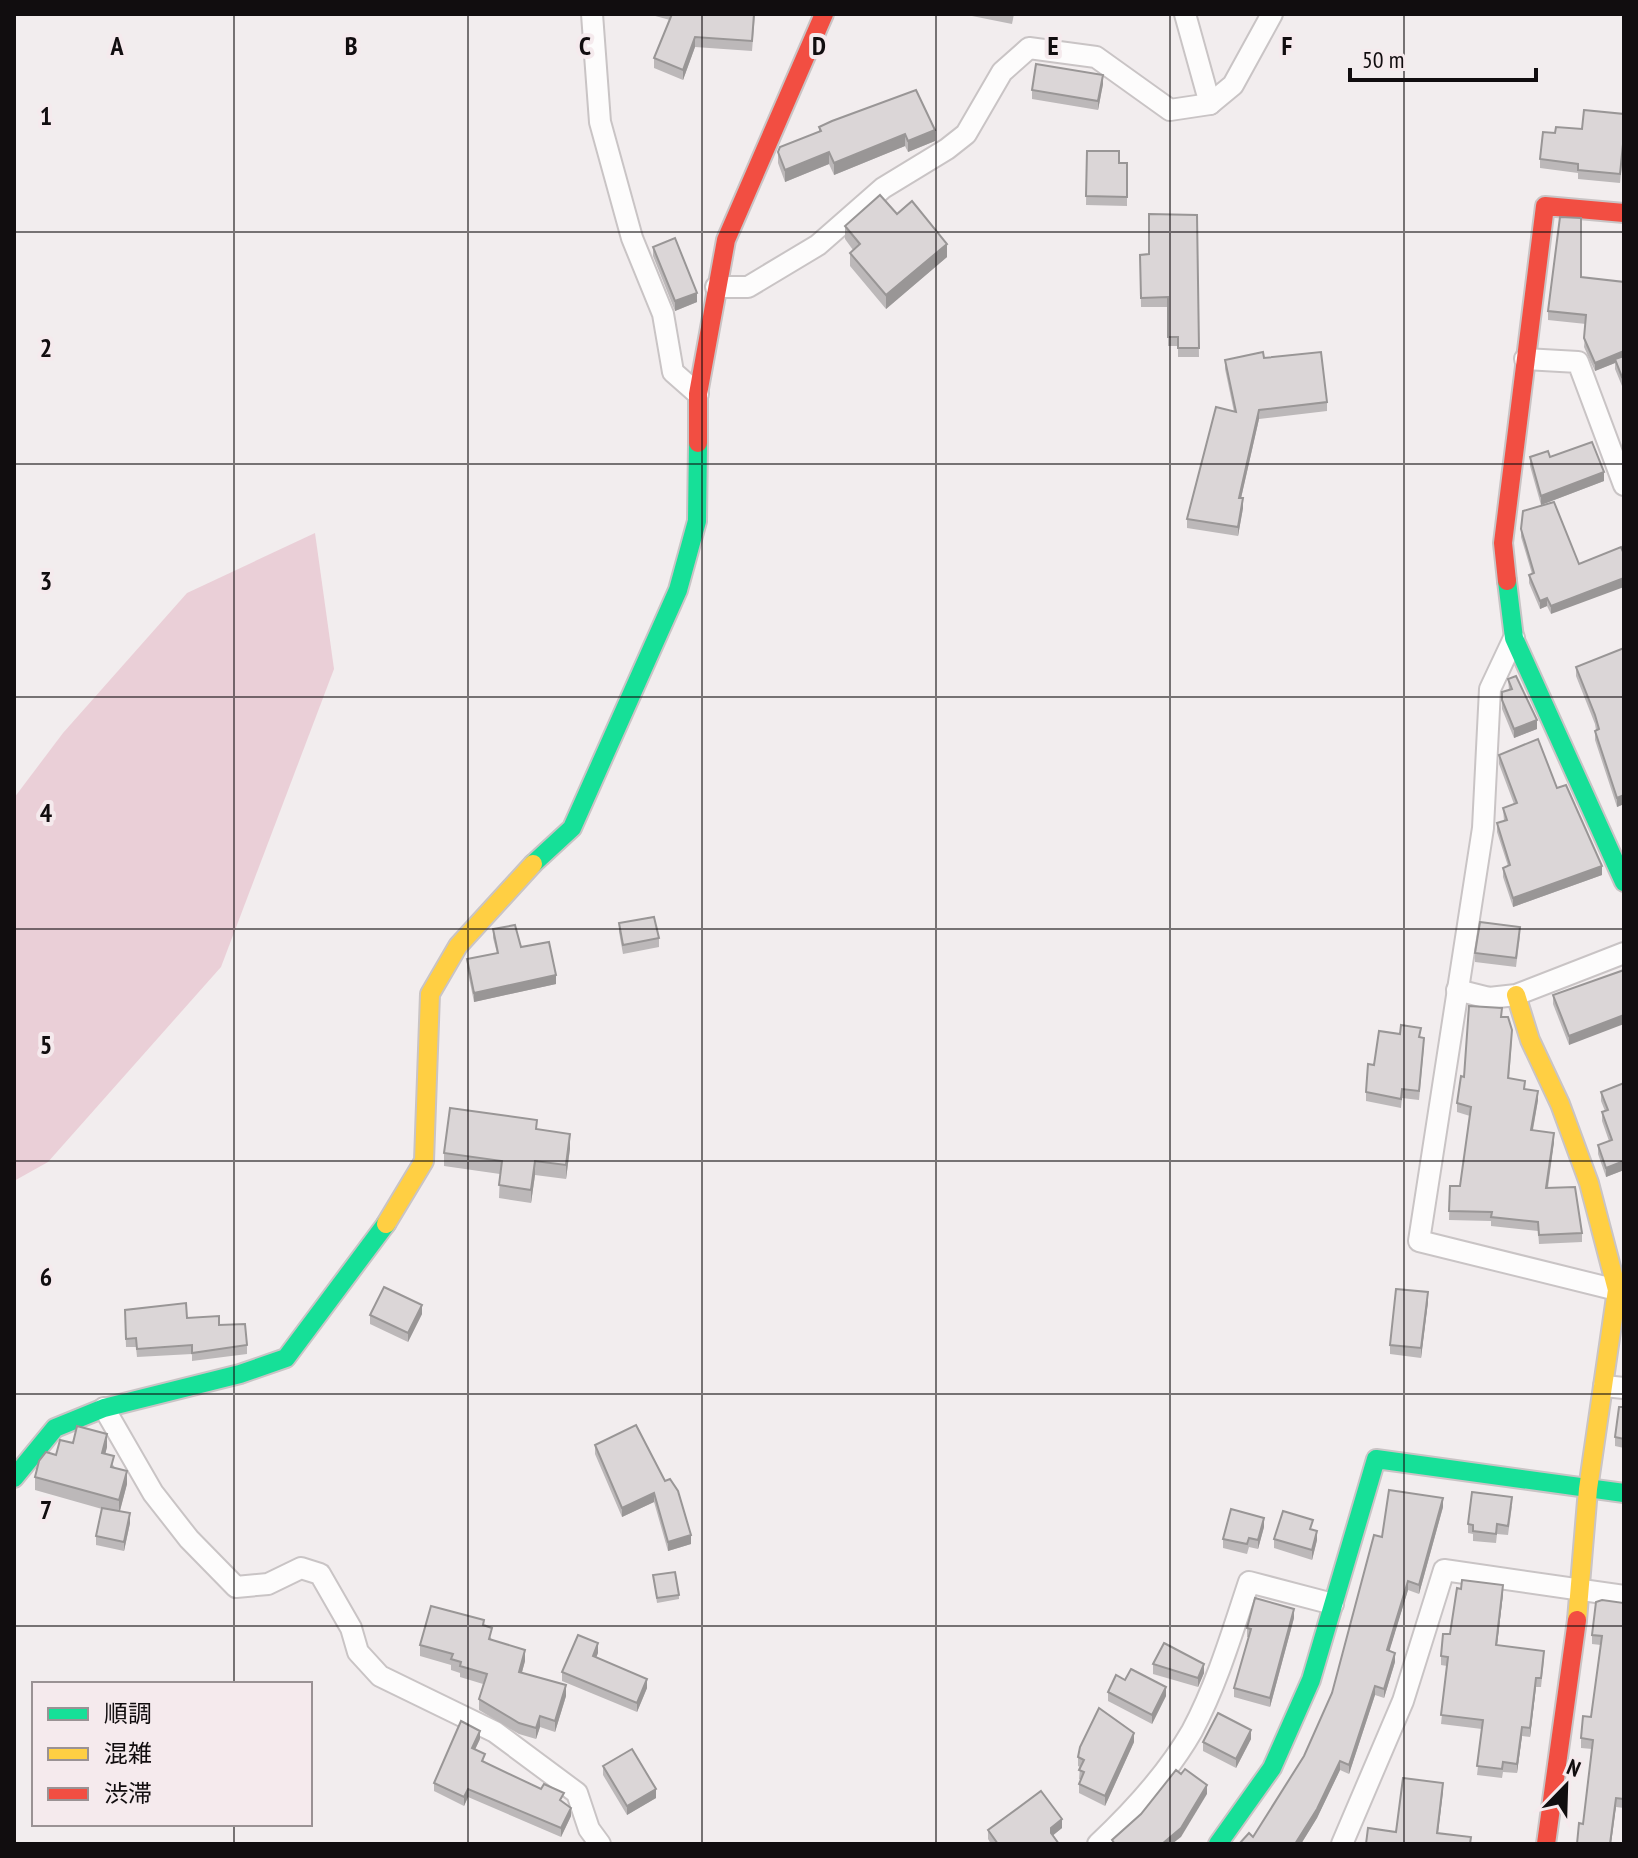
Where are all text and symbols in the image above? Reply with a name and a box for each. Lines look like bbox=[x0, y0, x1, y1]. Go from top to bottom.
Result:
text: A bbox=[109, 29, 124, 62]
text: B bbox=[345, 29, 358, 62]
text: C bbox=[579, 29, 591, 62]
text: D bbox=[812, 29, 826, 62]
text: E bbox=[1047, 29, 1059, 62]
text: F bbox=[1282, 29, 1293, 62]
scale bar bbox=[1350, 32, 1536, 82]
text: 50 m bbox=[1362, 44, 1404, 75]
text: 1 bbox=[40, 99, 52, 132]
text: 2 bbox=[40, 331, 52, 364]
text: 3 bbox=[40, 564, 52, 597]
text: 4 bbox=[40, 796, 53, 829]
text: 5 bbox=[40, 1028, 52, 1061]
text: 6 bbox=[40, 1260, 52, 1293]
text: 7 bbox=[40, 1493, 52, 1526]
legend bbox=[32, 1682, 312, 1826]
text: 順調 bbox=[104, 1698, 152, 1729]
text: 混雑 bbox=[104, 1738, 152, 1769]
north arrow bbox=[1526, 1746, 1606, 1826]
text: N bbox=[1563, 1752, 1585, 1783]
text: 渋滞 bbox=[104, 1778, 152, 1809]

